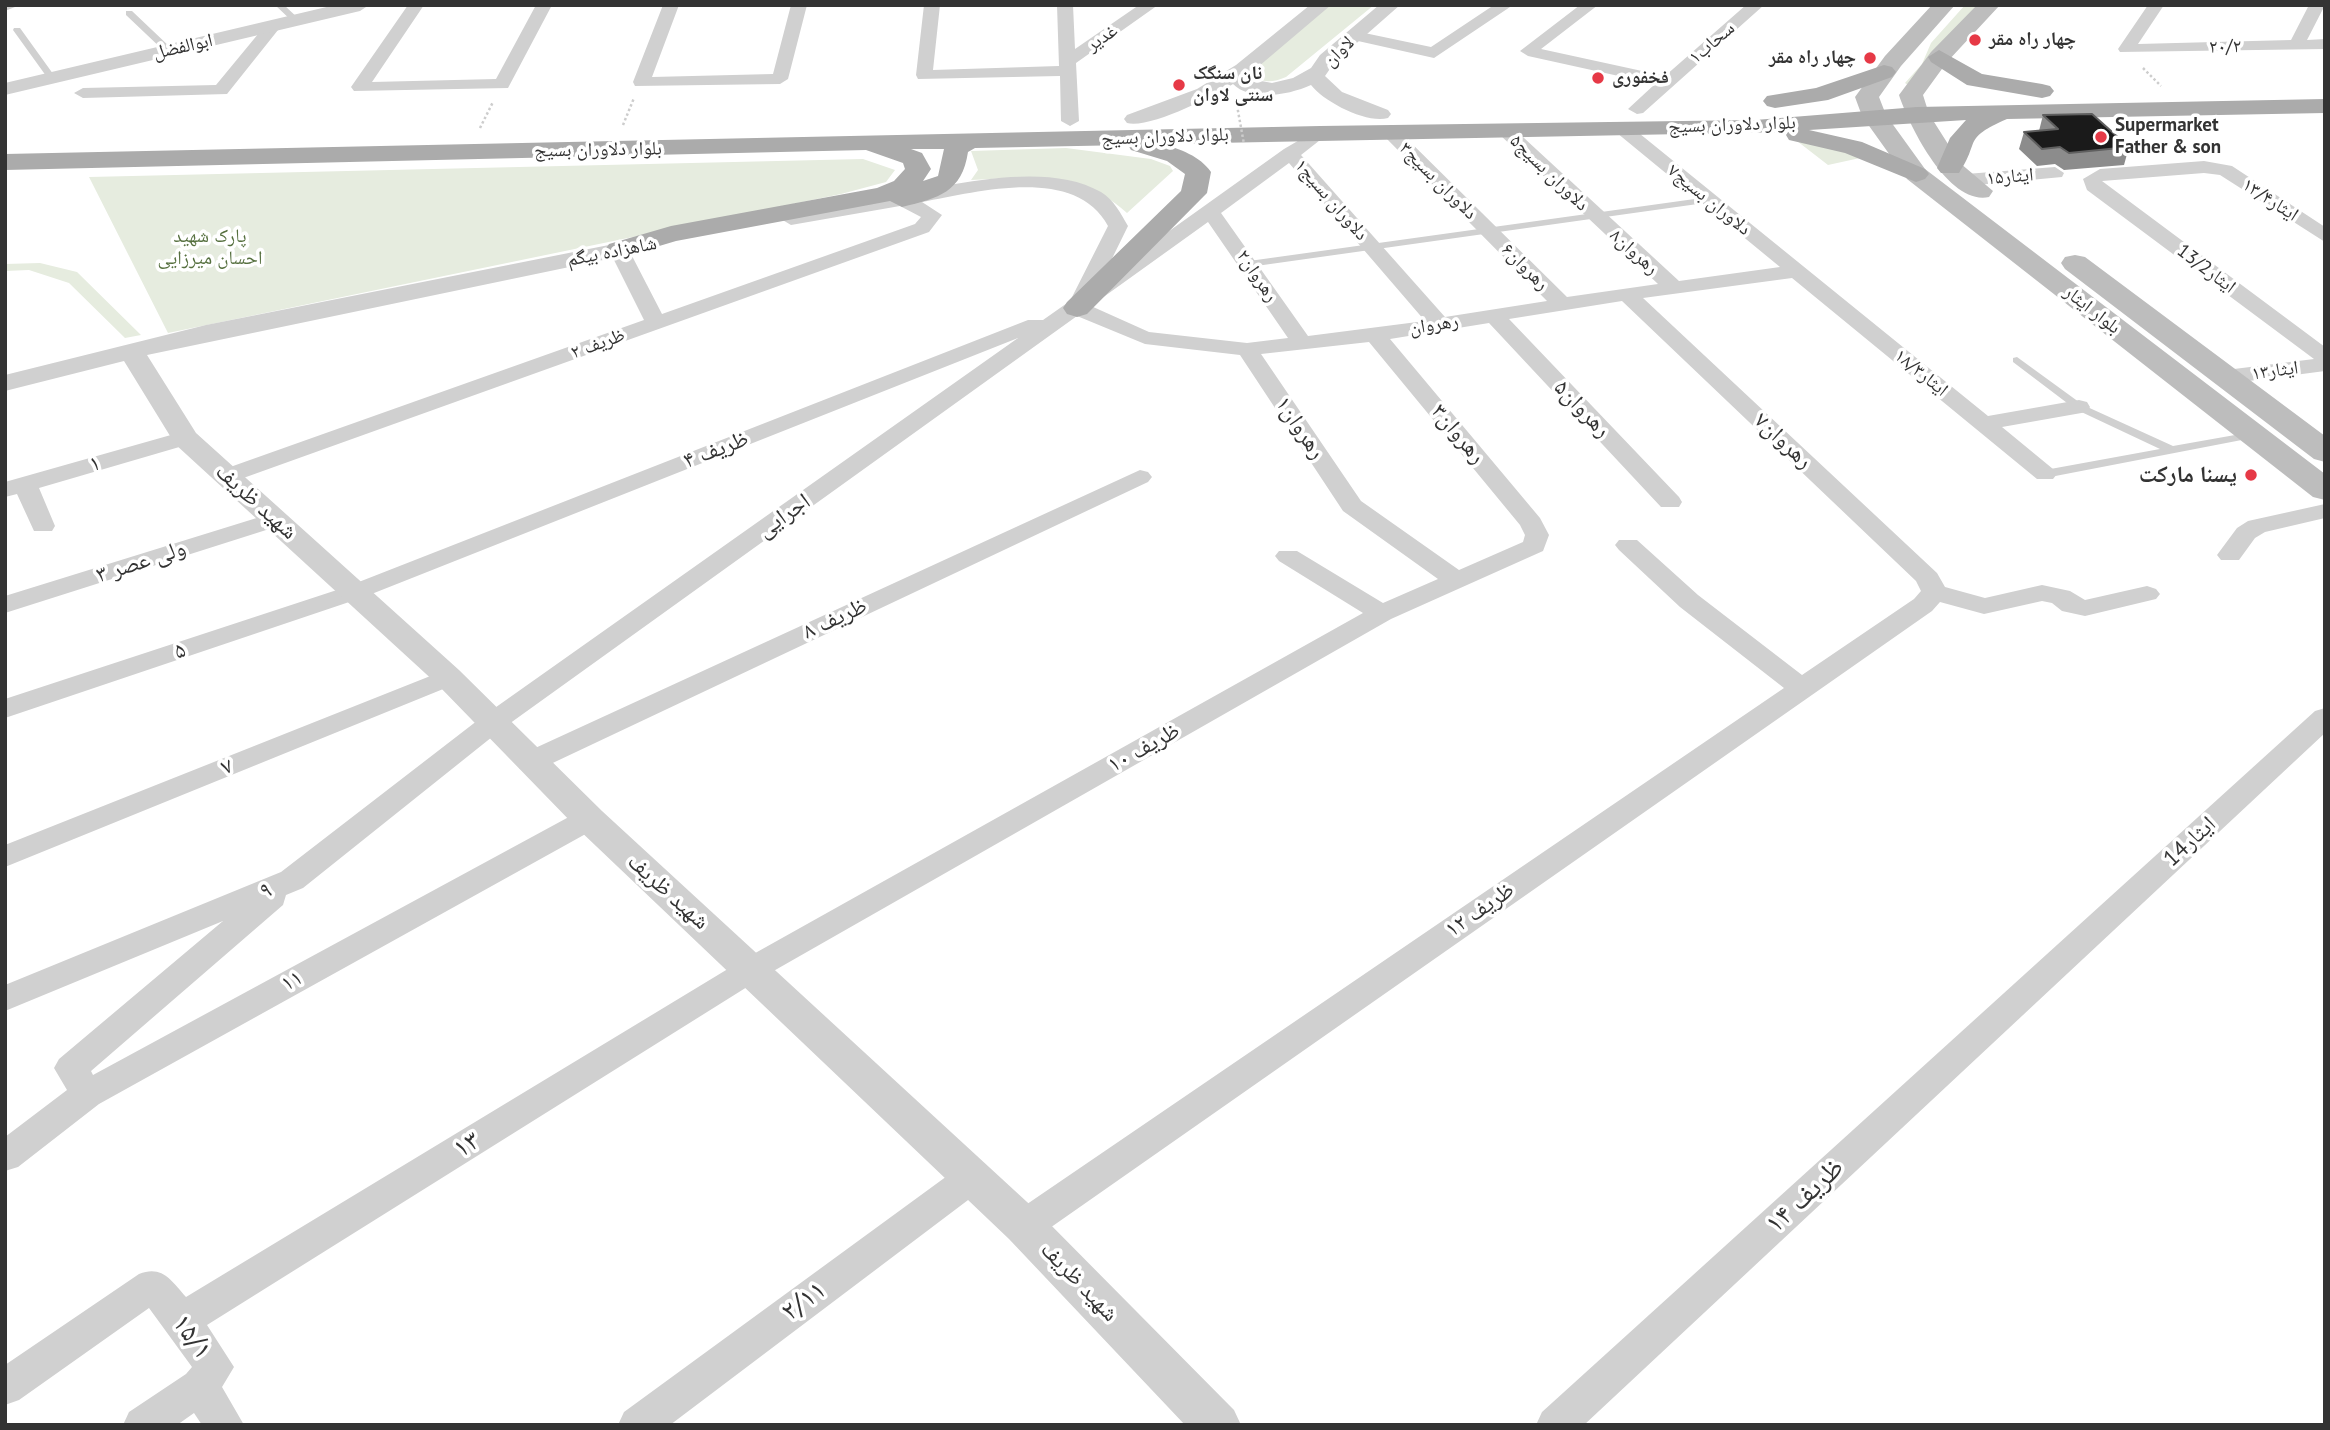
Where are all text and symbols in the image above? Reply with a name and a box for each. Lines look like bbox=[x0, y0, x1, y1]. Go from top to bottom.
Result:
street label: ۱سحاب bbox=[1684, 17, 1740, 69]
street label: غدیر bbox=[1082, 19, 1122, 57]
street label: ابوالفضل bbox=[151, 29, 215, 65]
place label: چهار راه مقر bbox=[1989, 29, 2076, 51]
street label: لاوان bbox=[1319, 32, 1359, 72]
marker: چهار راه مقر bbox=[1967, 32, 1983, 48]
street label: ۲۰/۲ bbox=[2209, 35, 2241, 59]
place label: چهار راه مقر‍ bbox=[1769, 47, 1856, 69]
marker: چهار راه مقر‍ bbox=[1862, 50, 1878, 66]
place label: نان سنگک سنتی لاوان bbox=[1193, 63, 1273, 107]
place label: فخفوری bbox=[1612, 67, 1669, 89]
marker: فخفوری bbox=[1590, 70, 1606, 86]
marker: نان سنگک سنتی لاوان bbox=[1171, 77, 1187, 93]
street label: بلوار دلاوران بسیج bbox=[1668, 111, 1796, 139]
place label: Supermarket Father & son bbox=[2115, 115, 2221, 159]
street label: بلوار دلاوران بسیج bbox=[1101, 123, 1229, 151]
marker: Supermarket Father & son bbox=[2093, 129, 2109, 145]
street label: دلاوران بسیج۵ bbox=[1505, 130, 1593, 216]
street label: بلوار دلاوران بسیج bbox=[534, 137, 662, 163]
street label: دلاوران بسیج۳ bbox=[1394, 137, 1482, 225]
street label: دلاوران بسیج۱ bbox=[1289, 155, 1373, 245]
street label: دلاوران بسیج۷ bbox=[1663, 160, 1755, 240]
street label: ایثار۱۵ bbox=[1986, 164, 2034, 190]
street label: ایثار۱۳/۴ bbox=[2238, 173, 2302, 227]
street label: رهروان۸ bbox=[1605, 224, 1663, 280]
park label: پارک شهید احسان میرزایی bbox=[158, 226, 262, 270]
street label: شاهزاده بیگم bbox=[565, 232, 659, 272]
street label: رهروان۶ bbox=[1497, 239, 1553, 295]
street label: ایثار13/2 bbox=[2172, 239, 2240, 299]
street label: رهروان۲ bbox=[1231, 246, 1283, 306]
street label: بلوار ایثار bbox=[2059, 281, 2125, 339]
street label: رهروان bbox=[1408, 310, 1460, 340]
street label: ظریف ۲ bbox=[568, 324, 628, 364]
street label: ایثار۱۸/۳ bbox=[1890, 345, 1952, 401]
street label: ایثار۱۳ bbox=[2250, 356, 2300, 386]
street label: رهروان۵ bbox=[1548, 374, 1616, 444]
street label: رهروان۱ bbox=[1269, 391, 1331, 465]
street label: رهروان۳ bbox=[1425, 398, 1491, 470]
street label: رهروان۷ bbox=[1748, 407, 1818, 475]
street label: ظریف ۴ bbox=[679, 425, 753, 475]
street label: ۱ bbox=[86, 449, 104, 479]
street label: شهید ظریف bbox=[209, 458, 303, 546]
place label: یسنا مارکت bbox=[2139, 461, 2237, 489]
marker: یسنا مارکت bbox=[2243, 467, 2259, 483]
street label: اجرایی bbox=[752, 488, 816, 544]
street label: ولی عصر ۳ bbox=[93, 535, 189, 589]
street label: ظریف ۸ bbox=[799, 592, 871, 646]
street label: ۵ bbox=[171, 636, 189, 666]
street label: ظریف ۱۰ bbox=[1103, 717, 1185, 779]
street label: ۷ bbox=[217, 752, 237, 782]
street label: ایثار14 bbox=[2158, 811, 2222, 873]
street label: شهید ظریف bbox=[621, 848, 715, 936]
street label: ۹ bbox=[256, 876, 276, 906]
street label: ظریف ۱۲ bbox=[1440, 876, 1520, 944]
street label: ۱۱ bbox=[276, 964, 308, 998]
street label: ۱۳ bbox=[447, 1124, 487, 1166]
street label: ظریف ۱۴ bbox=[1759, 1151, 1851, 1241]
street label: شهید ظریف bbox=[1034, 1236, 1124, 1328]
street label: ۲/۱۱ bbox=[775, 1273, 833, 1329]
street label: ۱۵/۱ bbox=[164, 1308, 220, 1366]

